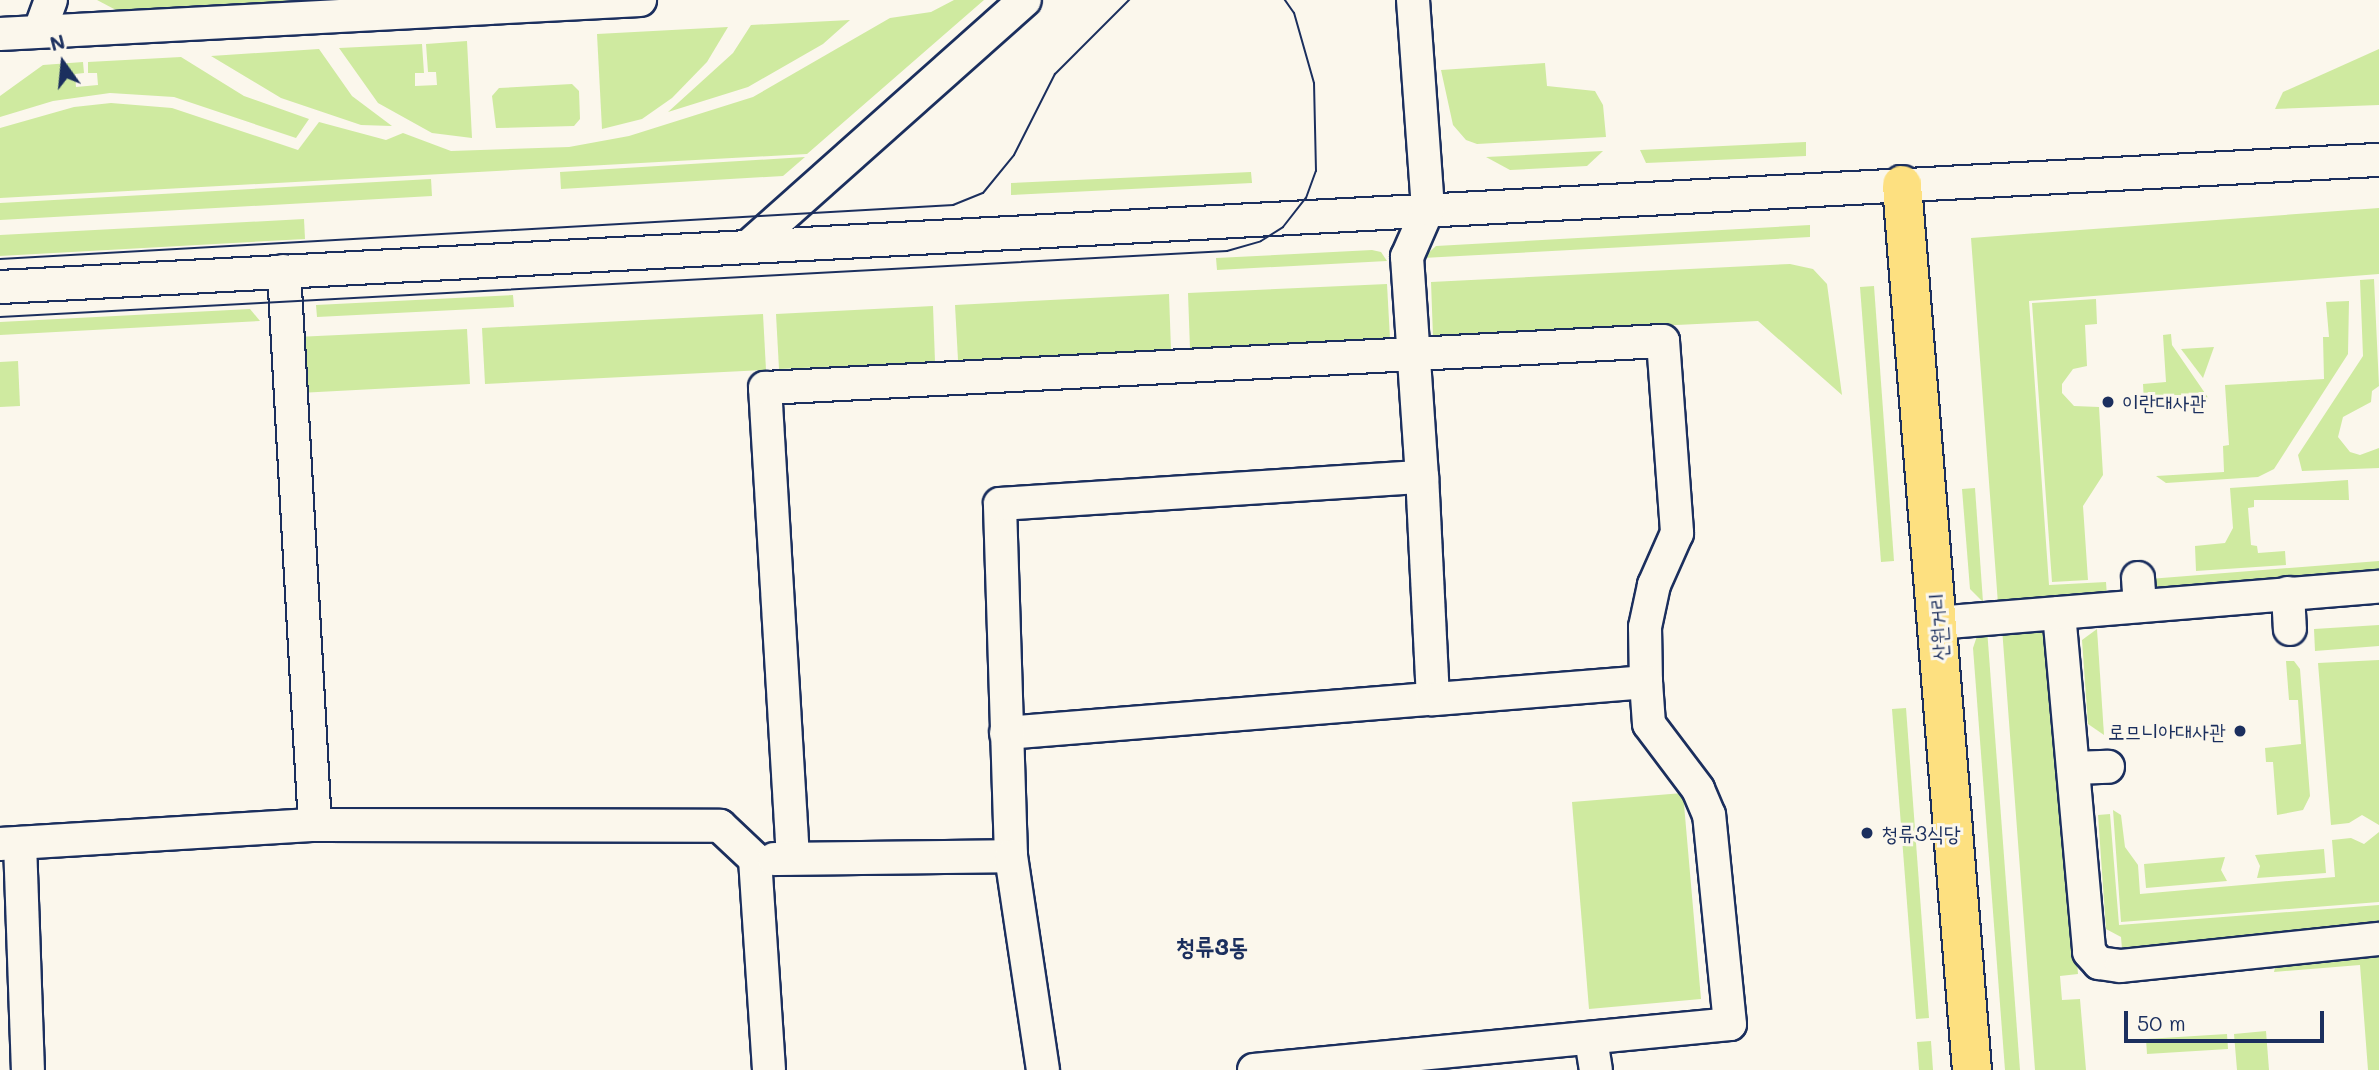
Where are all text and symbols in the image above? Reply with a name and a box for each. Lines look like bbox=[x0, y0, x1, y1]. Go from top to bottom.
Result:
north arrow bbox=[28, 28, 98, 98]
text: N bbox=[47, 28, 68, 56]
place label: 이란대사관 bbox=[2122, 389, 2206, 415]
marker: 이란대사관 bbox=[2100, 394, 2116, 410]
street label: 산원거리 bbox=[1923, 592, 1953, 662]
place label: 로므니아대사관 bbox=[2108, 718, 2226, 744]
marker: 로므니아대사관 bbox=[2232, 723, 2248, 739]
place label: 청류3식당 bbox=[1881, 820, 1961, 846]
marker: 청류3식당 bbox=[1859, 825, 1875, 841]
district label: 청류3동 bbox=[1176, 932, 1248, 960]
scale bar bbox=[2127, 996, 2326, 1040]
text: 50 m bbox=[2137, 1009, 2186, 1036]

